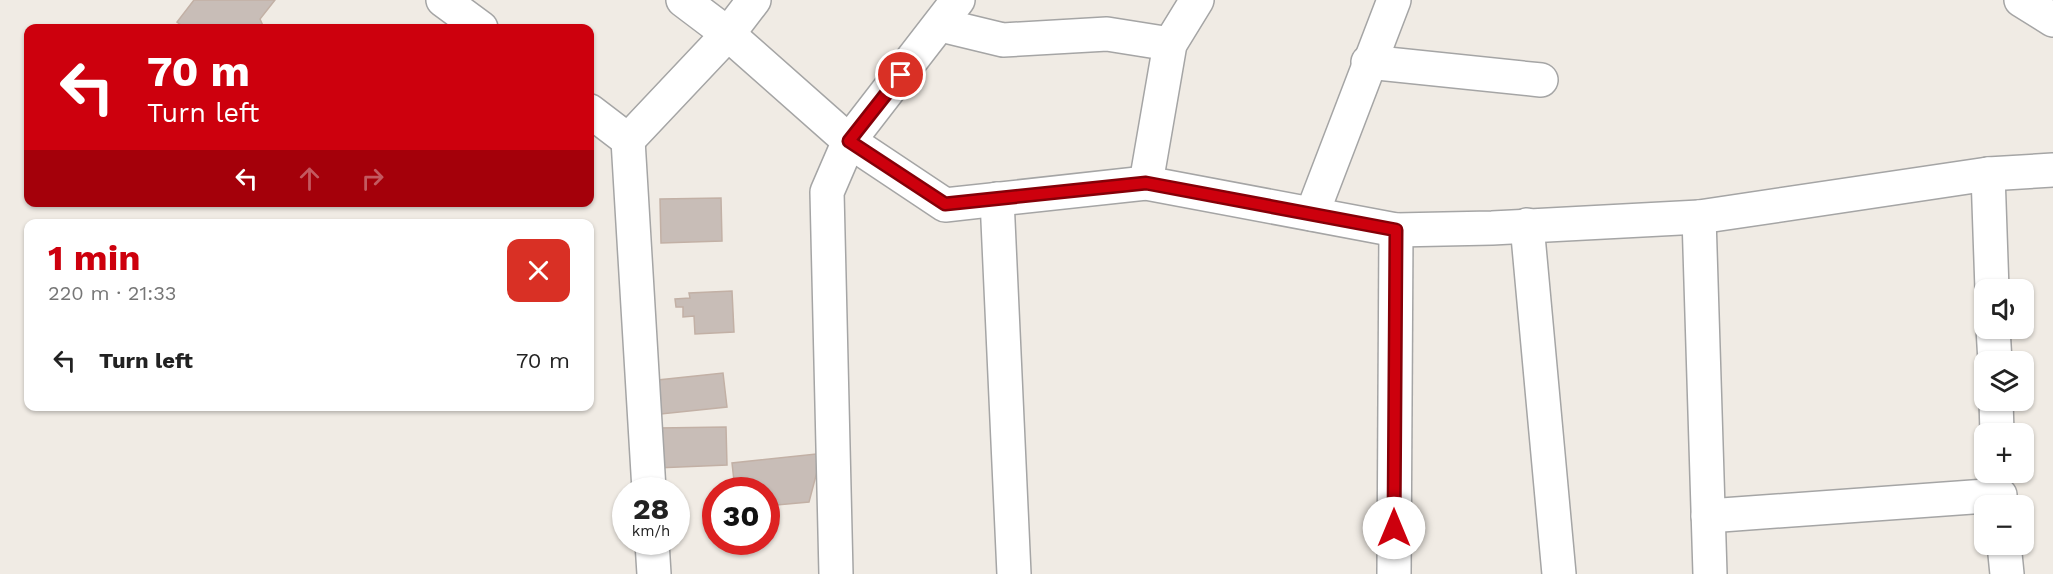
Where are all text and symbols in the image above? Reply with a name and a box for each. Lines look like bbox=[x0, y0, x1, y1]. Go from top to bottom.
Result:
text: 70 m bbox=[147, 47, 250, 96]
icon: left bbox=[48, 48, 126, 126]
pin bbox=[875, 49, 926, 100]
icon: arrive bbox=[884, 58, 917, 91]
text: Turn left bbox=[147, 97, 259, 129]
icon: left bbox=[230, 162, 263, 195]
icon: ahead bbox=[293, 162, 326, 195]
icon: right bbox=[356, 162, 389, 195]
text: 1 min bbox=[48, 237, 140, 279]
button: close bbox=[507, 239, 570, 302]
map controls bbox=[1974, 279, 2034, 555]
button: sound bbox=[1974, 279, 2034, 339]
text: 220 m · 21:33 bbox=[48, 281, 177, 305]
icon: left bbox=[48, 344, 81, 377]
text: Turn left bbox=[99, 348, 193, 373]
text: 70 m bbox=[516, 348, 570, 373]
button: layers bbox=[1974, 351, 2034, 411]
button: + bbox=[1974, 423, 2034, 483]
speed limit sign: 30 bbox=[702, 477, 780, 555]
text: 28 bbox=[633, 491, 669, 526]
button: − bbox=[1974, 495, 2034, 555]
position arrow bbox=[1362, 496, 1426, 560]
text: km/h bbox=[632, 522, 670, 540]

